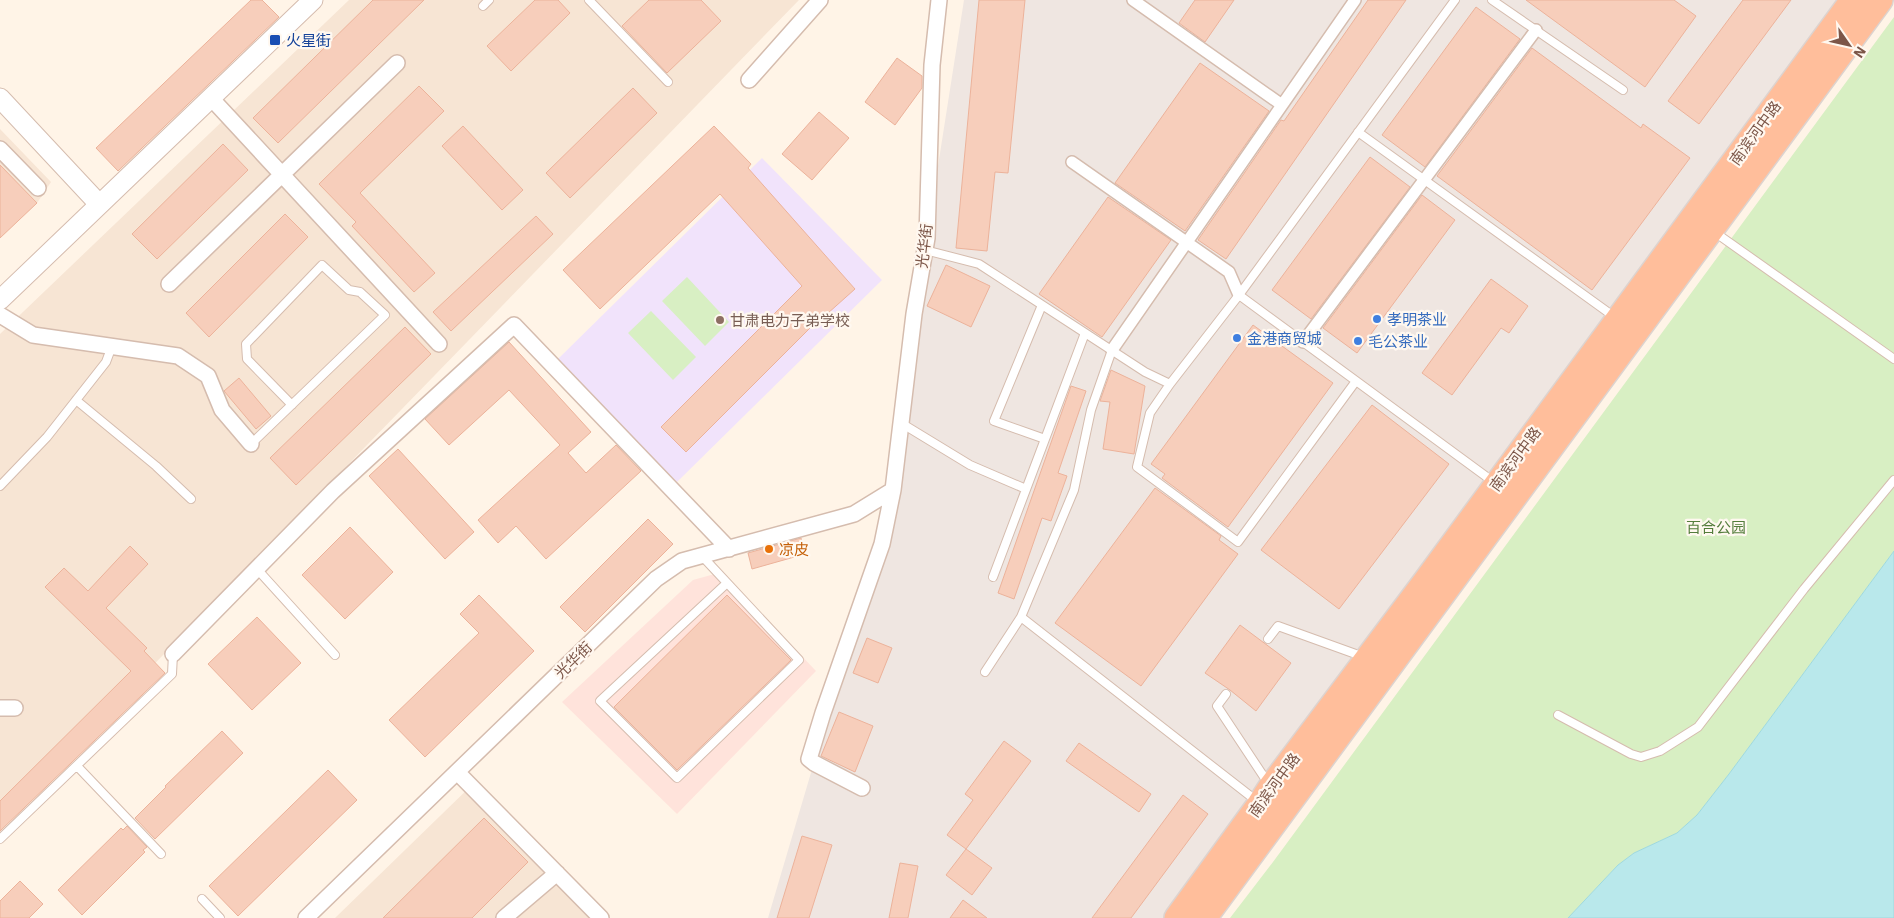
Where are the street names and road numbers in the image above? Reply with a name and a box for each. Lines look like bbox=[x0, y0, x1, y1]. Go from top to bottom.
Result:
street label: 南滨河中路 bbox=[1725, 97, 1785, 169]
street label: 光华街 bbox=[912, 223, 936, 269]
street label: 南滨河中路 bbox=[1485, 423, 1545, 495]
street label: 光华街 bbox=[550, 638, 596, 682]
street label: 南滨河中路 bbox=[1244, 749, 1304, 821]

